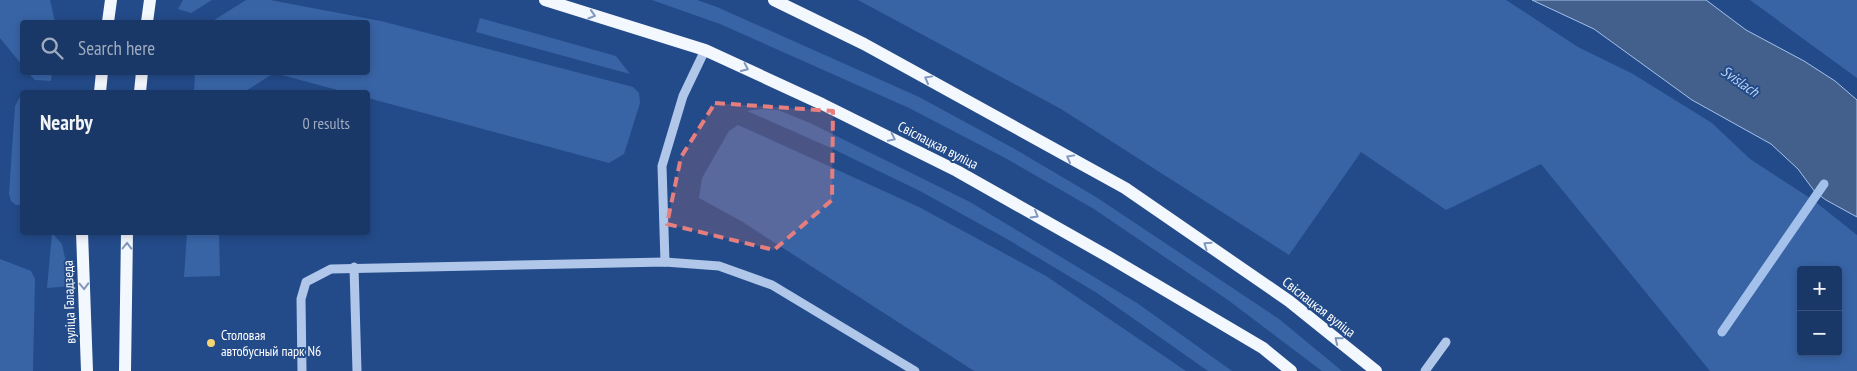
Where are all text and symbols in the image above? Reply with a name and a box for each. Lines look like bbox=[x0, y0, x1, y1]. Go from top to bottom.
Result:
one-way arrow bbox=[587, 9, 596, 19]
search box bbox=[20, 20, 370, 75]
icon: search bbox=[38, 34, 66, 62]
text: Search here bbox=[78, 36, 155, 60]
water label: Svislach bbox=[1717, 61, 1764, 102]
one-way arrow bbox=[740, 62, 749, 73]
one-way arrow bbox=[924, 75, 933, 85]
text: Nearby bbox=[40, 109, 93, 136]
text: 0 results bbox=[303, 113, 350, 133]
street label: Свіслацкая вуліца bbox=[895, 117, 981, 173]
one-way arrow bbox=[887, 132, 896, 142]
one-way arrow bbox=[1066, 154, 1075, 164]
one-way arrow bbox=[1030, 208, 1039, 218]
one-way arrow bbox=[122, 242, 132, 250]
one-way arrow bbox=[1203, 242, 1213, 251]
street label: вуліца Галадзеда bbox=[59, 260, 79, 344]
map controls bbox=[1797, 266, 1842, 356]
button: + bbox=[1797, 266, 1842, 311]
street label: Свіслацкая вуліца bbox=[1279, 273, 1359, 341]
one-way arrow bbox=[78, 282, 89, 290]
button: − bbox=[1797, 311, 1842, 356]
place label: Столовая автобусный парк N6 bbox=[221, 326, 321, 360]
marker: Столовая автобусный парк N6 bbox=[205, 337, 217, 349]
one-way arrow bbox=[1335, 338, 1344, 346]

